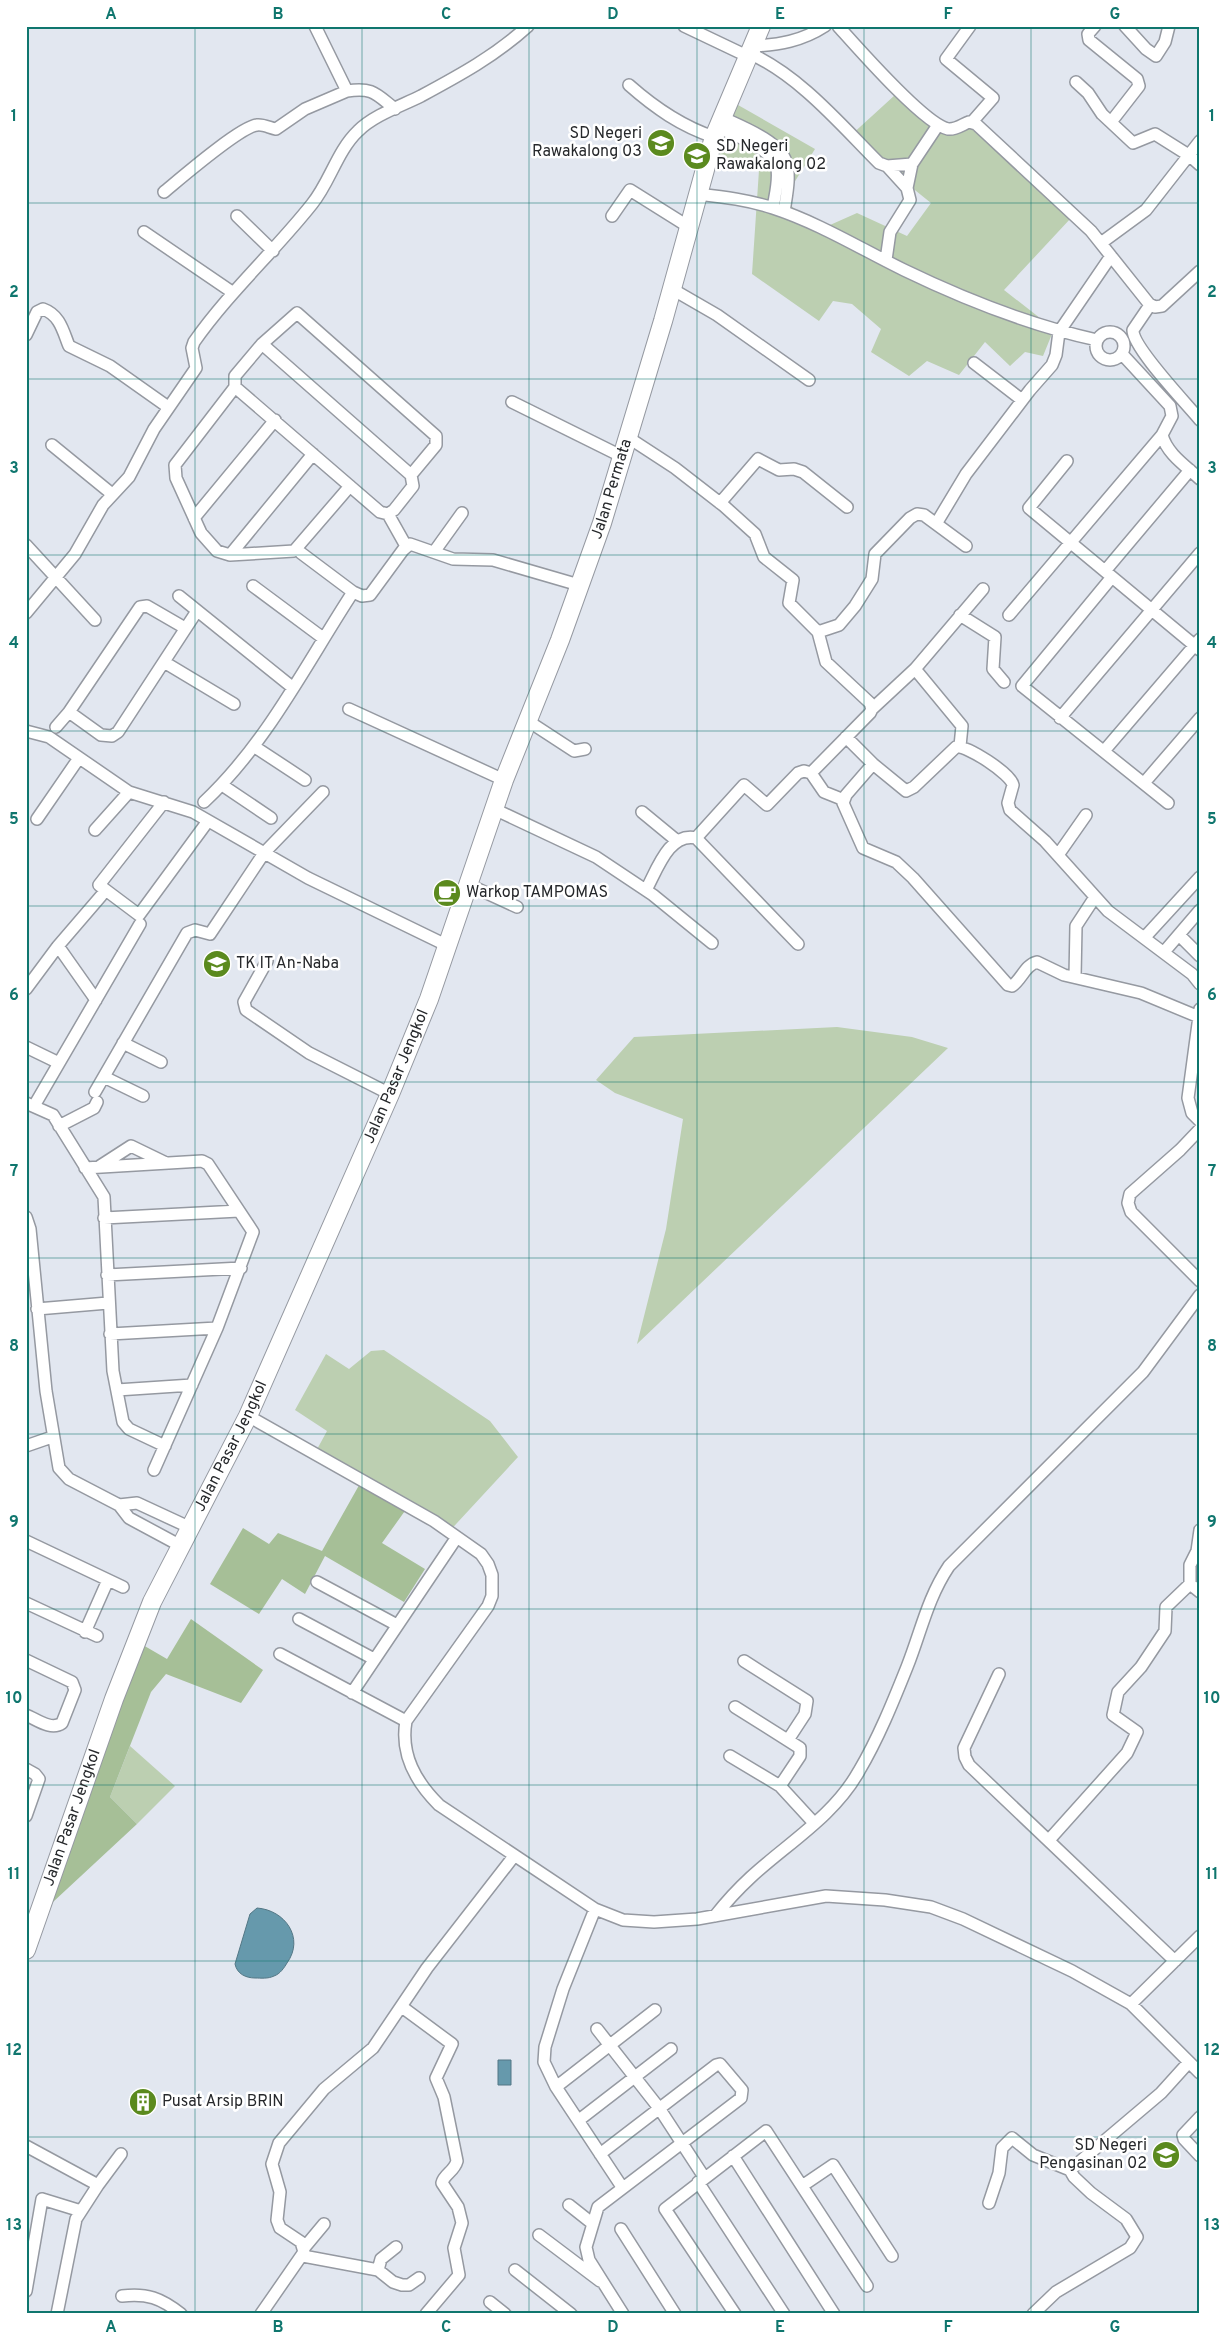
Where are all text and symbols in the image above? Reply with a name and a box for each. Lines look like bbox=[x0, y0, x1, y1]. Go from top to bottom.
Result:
text: A bbox=[105, 5, 117, 25]
text: B bbox=[272, 5, 284, 25]
text: C bbox=[441, 5, 451, 25]
text: D bbox=[607, 5, 619, 25]
text: E bbox=[775, 5, 785, 25]
text: F bbox=[943, 5, 953, 25]
text: G bbox=[1110, 5, 1120, 25]
text: 1 bbox=[11, 107, 17, 127]
text: 1 bbox=[1209, 107, 1215, 127]
place label: SD Negeri Rawakalong 03 bbox=[532, 124, 642, 162]
school or university icon: SD Negeri Rawakalong 03 bbox=[646, 128, 676, 158]
place label: SD Negeri Rawakalong 02 bbox=[716, 137, 826, 175]
school or university icon: SD Negeri Rawakalong 02 bbox=[682, 141, 712, 171]
text: 2 bbox=[9, 283, 19, 303]
text: 2 bbox=[1207, 283, 1217, 303]
street label: Jalan Permata bbox=[587, 437, 637, 542]
text: 3 bbox=[9, 459, 19, 479]
text: 3 bbox=[1207, 459, 1217, 479]
text: 4 bbox=[9, 634, 19, 654]
text: 4 bbox=[1207, 634, 1217, 654]
text: 5 bbox=[9, 810, 19, 830]
text: 5 bbox=[1207, 810, 1217, 830]
cafe icon: Warkop TAMPOMAS bbox=[432, 878, 462, 908]
place label: Warkop TAMPOMAS bbox=[466, 883, 608, 903]
school or university icon: TK IT An-Naba bbox=[202, 949, 232, 979]
place label: TK IT An-Naba bbox=[236, 954, 339, 974]
text: 6 bbox=[9, 986, 19, 1006]
text: 6 bbox=[1207, 986, 1217, 1006]
street label: Jalan Pasar Jengkol bbox=[359, 1006, 434, 1147]
text: 7 bbox=[10, 1162, 18, 1182]
text: 7 bbox=[1208, 1162, 1216, 1182]
text: 8 bbox=[9, 1337, 19, 1357]
text: 8 bbox=[1207, 1337, 1217, 1357]
street label: Jalan Pasar Jengkol bbox=[190, 1378, 272, 1515]
text: 9 bbox=[9, 1513, 19, 1533]
text: 9 bbox=[1207, 1513, 1217, 1533]
text: 10 bbox=[6, 1689, 22, 1709]
text: 10 bbox=[1204, 1689, 1220, 1709]
street label: Jalan Pasar Jengkol bbox=[39, 1747, 106, 1889]
text: 11 bbox=[8, 1865, 20, 1885]
text: 11 bbox=[1206, 1865, 1218, 1885]
text: 12 bbox=[6, 2041, 22, 2061]
text: 12 bbox=[1204, 2041, 1220, 2061]
building icon: Pusat Arsip BRIN bbox=[128, 2087, 158, 2117]
place label: Pusat Arsip BRIN bbox=[162, 2092, 284, 2112]
place label: SD Negeri Pengasinan 02 bbox=[1039, 2136, 1147, 2174]
school or university icon: SD Negeri Pengasinan 02 bbox=[1151, 2140, 1181, 2170]
text: 13 bbox=[6, 2216, 22, 2236]
text: 13 bbox=[1204, 2216, 1220, 2236]
text: A bbox=[105, 2318, 117, 2338]
text: B bbox=[272, 2318, 284, 2338]
text: C bbox=[441, 2318, 451, 2338]
text: D bbox=[607, 2318, 619, 2338]
text: E bbox=[775, 2318, 785, 2338]
text: F bbox=[943, 2318, 953, 2338]
text: G bbox=[1110, 2318, 1120, 2338]

